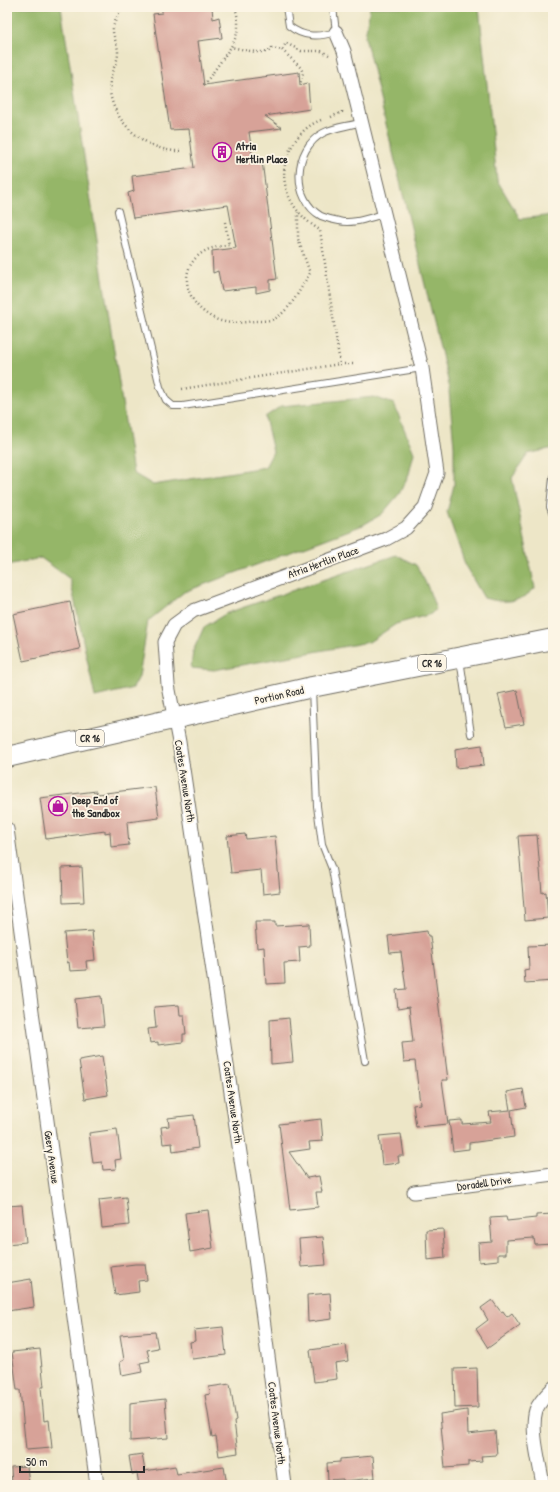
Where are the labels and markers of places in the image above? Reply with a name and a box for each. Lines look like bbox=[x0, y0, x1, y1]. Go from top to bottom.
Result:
place label: Atria Hertlin Place bbox=[236, 139, 288, 166]
building icon: Atria Hertlin Place bbox=[211, 141, 233, 163]
place label: Deep End of the Sandbox bbox=[71, 793, 120, 820]
shop icon: Deep End of the Sandbox bbox=[47, 795, 69, 817]

